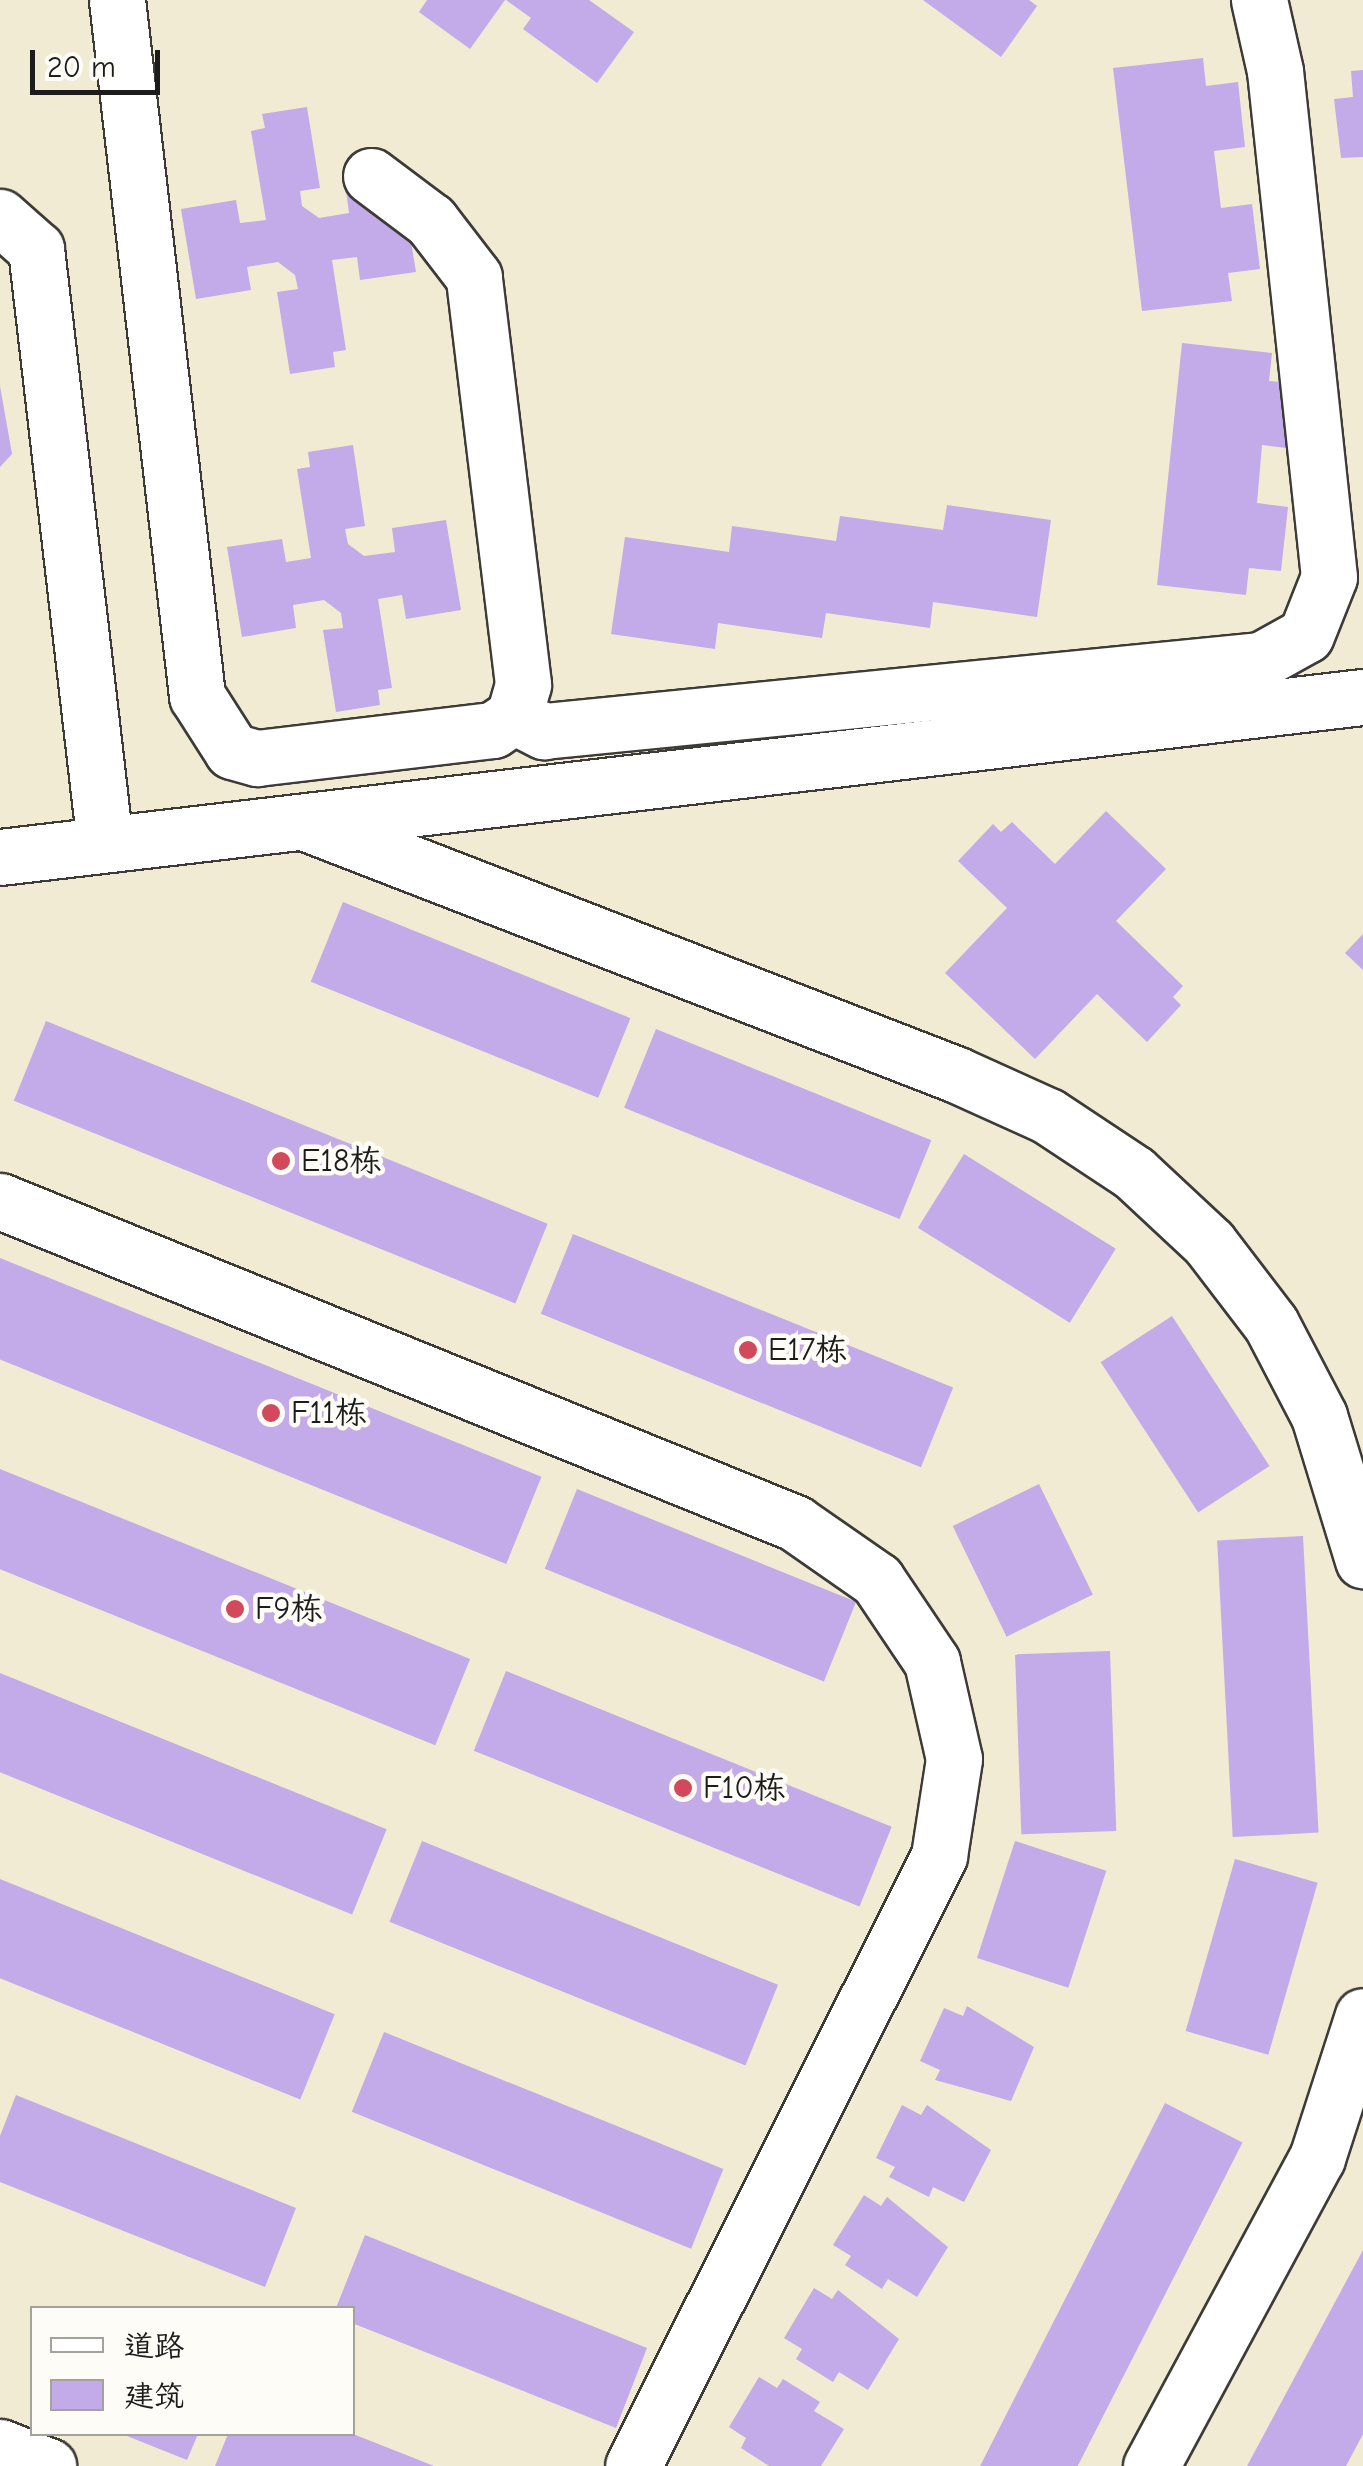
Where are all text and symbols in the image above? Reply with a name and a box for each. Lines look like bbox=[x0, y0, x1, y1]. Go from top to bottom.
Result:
scale bar bbox=[35, 30, 165, 92]
text: 20 m bbox=[47, 50, 116, 85]
place label: E18栋 bbox=[301, 1142, 381, 1180]
marker: E18栋 bbox=[270, 1150, 292, 1172]
place label: E17栋 bbox=[768, 1331, 847, 1369]
marker: E17栋 bbox=[737, 1339, 759, 1361]
place label: F11栋 bbox=[291, 1394, 367, 1432]
marker: F11栋 bbox=[260, 1402, 282, 1424]
place label: F9栋 bbox=[255, 1590, 322, 1628]
marker: F9栋 bbox=[224, 1598, 246, 1620]
place label: F10栋 bbox=[703, 1769, 786, 1807]
marker: F10栋 bbox=[672, 1777, 694, 1799]
legend bbox=[30, 2306, 355, 2436]
text: 道路 bbox=[124, 2329, 184, 2364]
text: 建筑 bbox=[124, 2379, 184, 2414]

